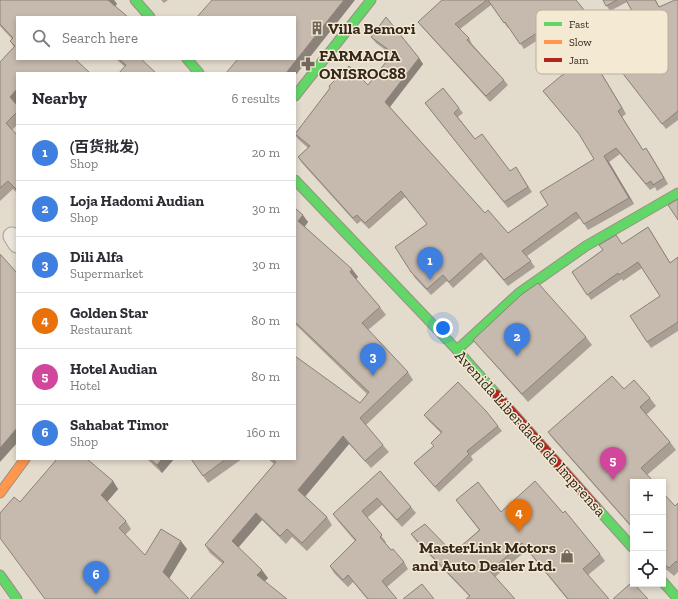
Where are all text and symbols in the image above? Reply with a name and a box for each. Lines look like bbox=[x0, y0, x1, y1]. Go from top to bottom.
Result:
legend bbox=[536, 10, 668, 74]
search box bbox=[16, 16, 296, 60]
text: Fast bbox=[569, 18, 590, 31]
place label: Villa Bemori bbox=[328, 19, 416, 38]
building icon: Villa Bemori bbox=[309, 20, 325, 36]
icon: search bbox=[30, 27, 52, 49]
text: Search here bbox=[62, 29, 138, 47]
text: Slow bbox=[569, 36, 592, 49]
place label: FARMACIA ONISROC88 bbox=[319, 46, 406, 83]
text: Jam bbox=[569, 54, 589, 67]
pharmacy icon: FARMACIA ONISROC88 bbox=[300, 56, 316, 72]
text: Nearby bbox=[32, 88, 87, 108]
text: 6 results bbox=[232, 91, 280, 106]
text: (百货批发) bbox=[70, 138, 139, 156]
text: 1 bbox=[42, 145, 48, 160]
text: 20 m bbox=[252, 145, 280, 160]
text: Shop bbox=[70, 156, 98, 171]
text: Loja Hadomi Audian bbox=[70, 192, 204, 210]
text: 2 bbox=[42, 201, 48, 216]
text: 30 m bbox=[252, 201, 280, 216]
text: Shop bbox=[70, 210, 98, 225]
pin: 1 bbox=[417, 247, 443, 280]
text: Dili Alfa bbox=[70, 248, 123, 266]
text: 3 bbox=[42, 257, 48, 272]
text: 30 m bbox=[252, 257, 280, 272]
text: Supermarket bbox=[70, 266, 143, 281]
text: Golden Star bbox=[70, 304, 148, 322]
text: 4 bbox=[41, 313, 49, 328]
text: 80 m bbox=[251, 313, 280, 328]
your location bbox=[433, 318, 453, 338]
text: Restaurant bbox=[70, 322, 132, 337]
pin: 2 bbox=[504, 323, 530, 356]
pin: 3 bbox=[360, 343, 386, 376]
street label: Avenida Liberdade de Imprensa bbox=[451, 346, 610, 521]
text: Hotel Audian bbox=[70, 360, 157, 378]
text: 5 bbox=[42, 369, 48, 384]
text: 80 m bbox=[251, 369, 280, 384]
text: Hotel bbox=[70, 378, 101, 393]
text: Sahabat Timor bbox=[70, 416, 169, 434]
text: 6 bbox=[42, 425, 48, 440]
text: 160 m bbox=[246, 425, 280, 440]
text: Shop bbox=[70, 434, 98, 449]
pin: 5 bbox=[600, 447, 626, 480]
map controls bbox=[630, 479, 666, 587]
button: + bbox=[630, 479, 666, 515]
pin: 4 bbox=[506, 499, 532, 532]
button: − bbox=[630, 515, 666, 551]
place label: MasterLink Motors and Auto Dealer Ltd. bbox=[412, 538, 556, 575]
shop icon: MasterLink Motors and Auto Dealer Ltd. bbox=[559, 548, 575, 564]
button: locate bbox=[630, 551, 666, 587]
pin: 6 bbox=[83, 561, 109, 594]

